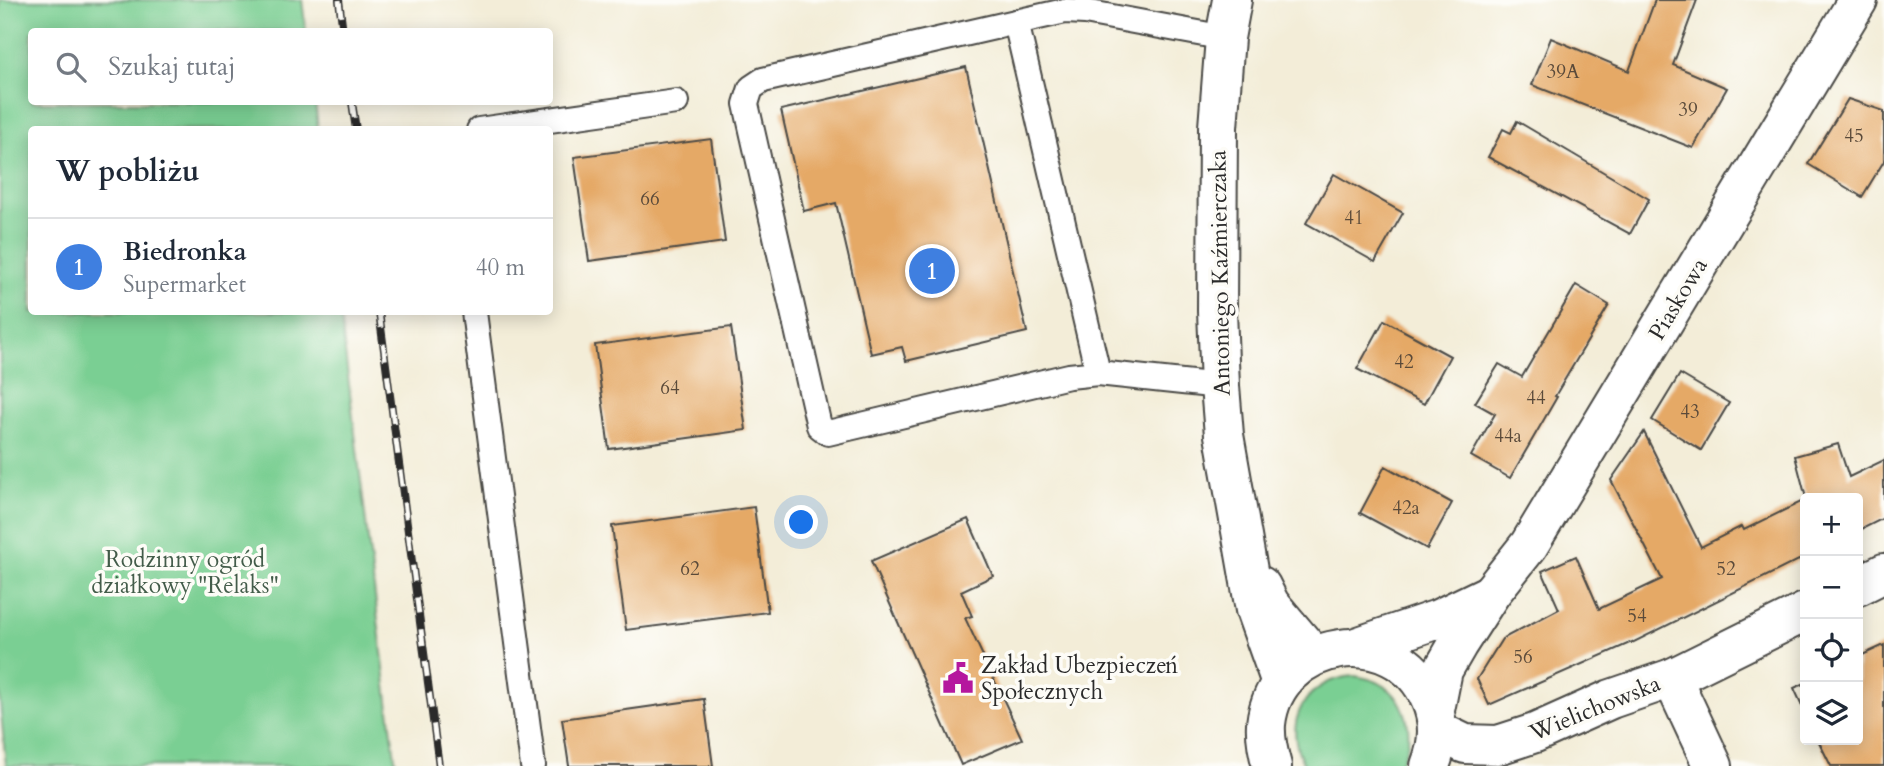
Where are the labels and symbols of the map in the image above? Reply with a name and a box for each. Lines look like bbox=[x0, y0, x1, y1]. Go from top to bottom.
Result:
house number: 39A bbox=[1547, 59, 1580, 85]
house number: 39 bbox=[1678, 97, 1698, 123]
house number: 45 bbox=[1844, 123, 1864, 149]
street label: Antoniego Kaźmierczaka bbox=[1202, 150, 1238, 396]
house number: 66 bbox=[640, 186, 660, 212]
house number: 41 bbox=[1344, 205, 1364, 231]
pin: 1 bbox=[909, 245, 955, 297]
street label: Piaskowa bbox=[1641, 252, 1715, 346]
house number: 42 bbox=[1394, 349, 1414, 375]
house number: 64 bbox=[660, 375, 680, 401]
house number: 44 bbox=[1526, 385, 1546, 411]
house number: 43 bbox=[1680, 399, 1700, 425]
house number: 44a bbox=[1494, 423, 1522, 449]
house number: 42a bbox=[1392, 495, 1420, 521]
your location bbox=[784, 505, 818, 539]
park label: Rodzinny ogród działkowy "Relaks" bbox=[91, 544, 279, 601]
house number: 62 bbox=[680, 556, 700, 582]
house number: 52 bbox=[1716, 556, 1736, 582]
house number: 54 bbox=[1627, 603, 1647, 629]
house number: 56 bbox=[1513, 644, 1533, 670]
place label: Zakład Ubezpieczeń Społecznych bbox=[981, 650, 1180, 707]
public building icon: Zakład Ubezpieczeń Społecznych bbox=[941, 661, 975, 695]
street label: Wielichowska bbox=[1524, 668, 1665, 749]

